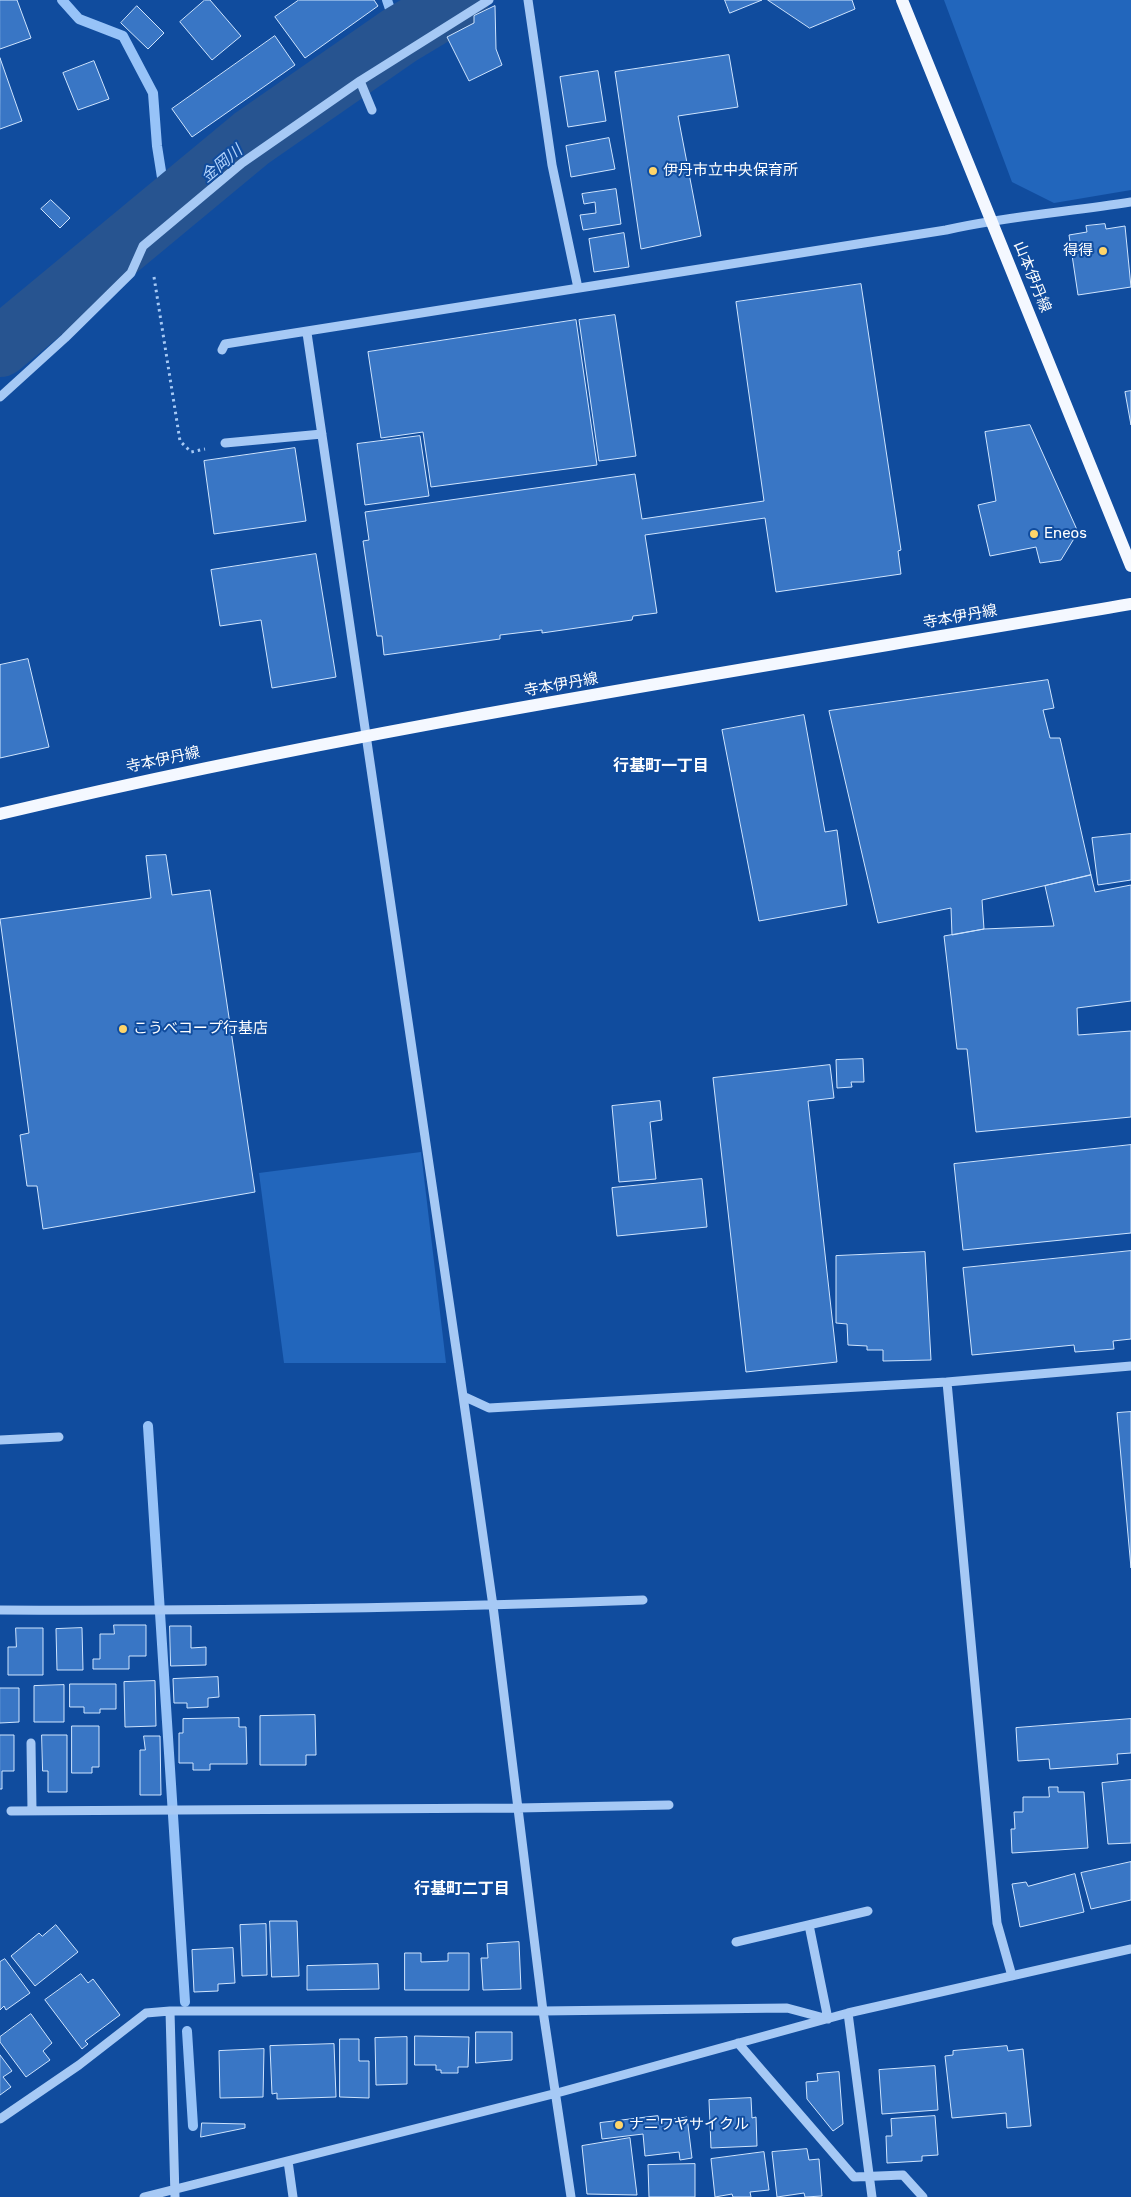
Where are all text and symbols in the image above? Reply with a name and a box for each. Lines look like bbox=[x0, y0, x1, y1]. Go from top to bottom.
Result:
water label: 金岡川 bbox=[197, 141, 247, 187]
place label: 伊丹市立中央保育所 bbox=[663, 162, 798, 180]
marker: 伊丹市立中央保育所 bbox=[647, 165, 659, 177]
street label: 山本伊丹線 bbox=[1010, 239, 1054, 315]
place label: 得得 bbox=[1063, 242, 1093, 260]
marker: 得得 bbox=[1097, 245, 1109, 257]
place label: Eneos bbox=[1044, 525, 1087, 543]
marker: Eneos bbox=[1028, 528, 1040, 540]
street label: 寺本伊丹線 bbox=[922, 602, 998, 632]
street label: 寺本伊丹線 bbox=[523, 670, 599, 700]
street label: 寺本伊丹線 bbox=[124, 743, 202, 777]
district label: 行基町一丁目 bbox=[613, 756, 709, 776]
place label: こうべコープ行基店 bbox=[133, 1020, 268, 1038]
marker: こうべコープ行基店 bbox=[117, 1023, 129, 1035]
district label: 行基町二丁目 bbox=[414, 1879, 510, 1899]
place label: ナニワヤサイクル bbox=[629, 2116, 749, 2134]
marker: ナニワヤサイクル bbox=[613, 2119, 625, 2131]

